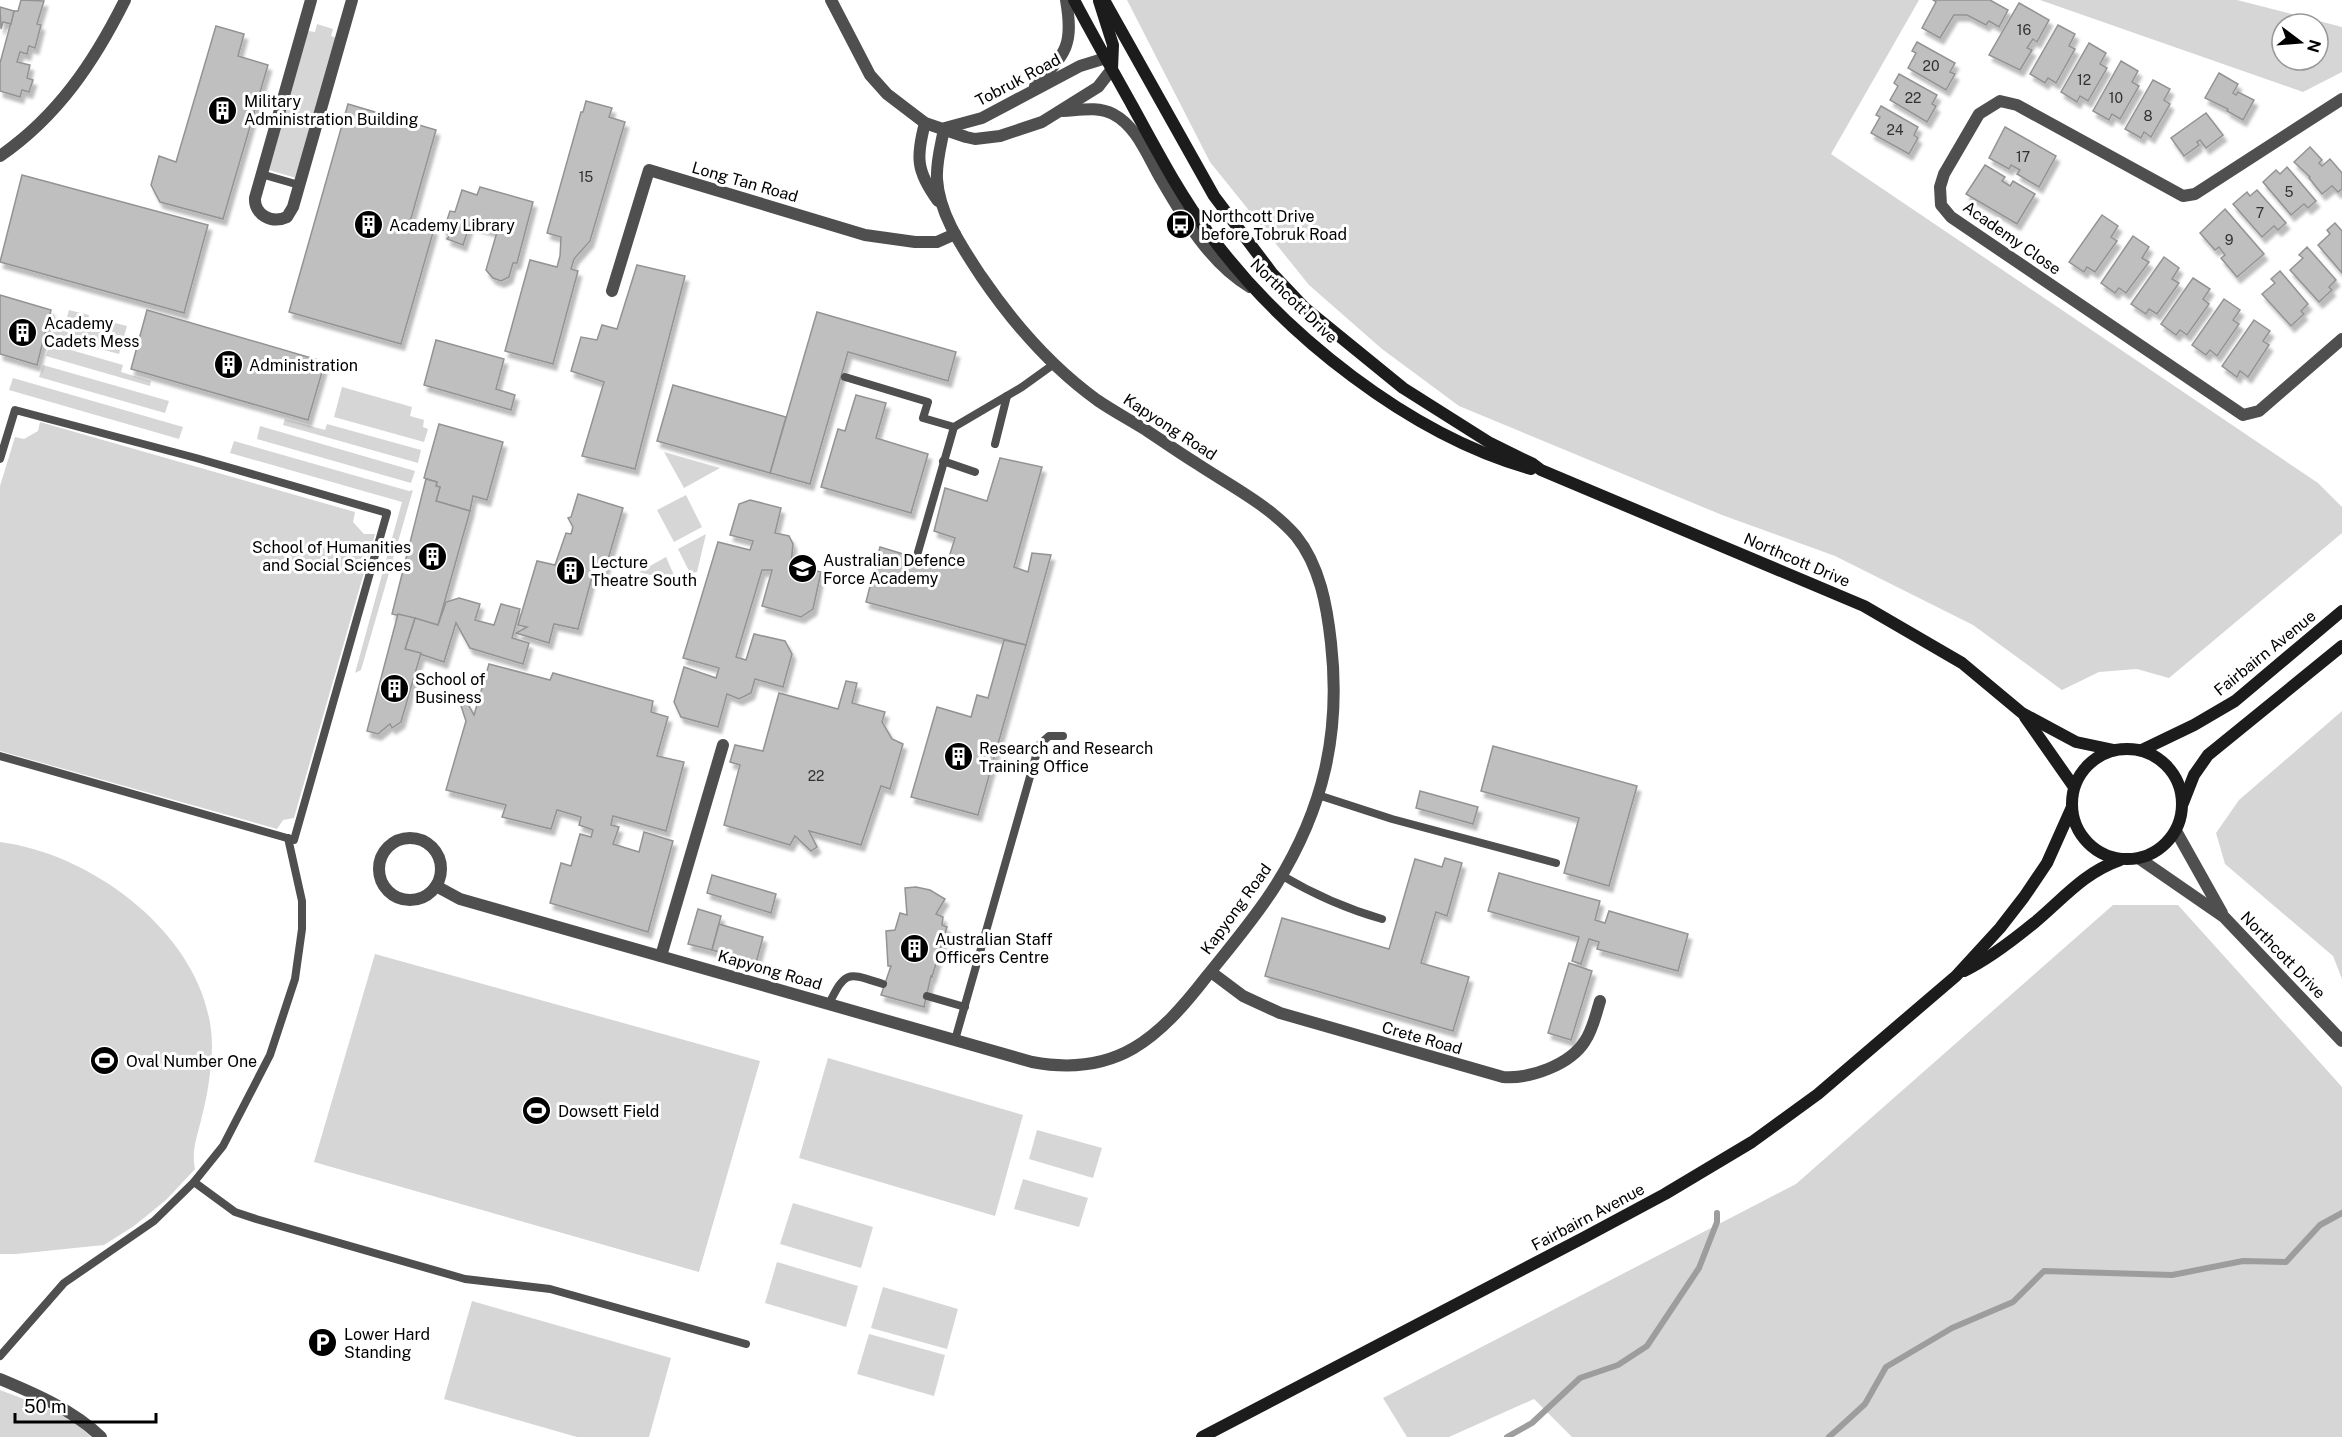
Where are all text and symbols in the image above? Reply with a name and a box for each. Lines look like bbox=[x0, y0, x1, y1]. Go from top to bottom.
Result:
north arrow bbox=[2270, 12, 2330, 72]
house number: 16 bbox=[2017, 22, 2031, 38]
text: N bbox=[2303, 37, 2325, 55]
street label: Tobruk Road bbox=[972, 50, 1064, 110]
house number: 20 bbox=[1923, 58, 1939, 74]
house number: 12 bbox=[2077, 72, 2091, 88]
house number: 22 bbox=[1905, 90, 1921, 106]
house number: 10 bbox=[2109, 90, 2123, 106]
place label: Military Administration Building bbox=[244, 92, 418, 129]
building icon: Military Administration Building bbox=[207, 94, 239, 126]
house number: 8 bbox=[2143, 108, 2153, 124]
house number: 24 bbox=[1886, 122, 1904, 138]
house number: 17 bbox=[2016, 149, 2030, 165]
street label: Long Tan Road bbox=[690, 158, 800, 206]
house number: 15 bbox=[579, 169, 593, 185]
house number: 5 bbox=[2285, 184, 2294, 200]
street label: Academy Close bbox=[1960, 197, 2064, 279]
house number: 7 bbox=[2256, 205, 2264, 221]
place label: Northcott Drive before Tobruk Road bbox=[1201, 207, 1347, 244]
building icon: Academy Library bbox=[352, 209, 384, 241]
bus stop icon: Northcott Drive before Tobruk Road bbox=[1164, 209, 1196, 241]
place label: Academy Library bbox=[389, 216, 515, 235]
house number: 9 bbox=[2225, 232, 2234, 248]
street label: Northcott Drive bbox=[1247, 255, 1341, 347]
place label: Academy Cadets Mess bbox=[44, 314, 139, 351]
building icon: Academy Cadets Mess bbox=[7, 316, 39, 348]
building icon: Administration bbox=[212, 349, 244, 381]
place label: Administration bbox=[249, 356, 358, 375]
street label: Kapyong Road bbox=[1120, 390, 1220, 464]
street label: Northcott Drive bbox=[1741, 529, 1853, 591]
place label: School of Humanities and Social Sciences bbox=[252, 538, 411, 575]
building icon: School of Humanities and Social Sciences bbox=[416, 540, 448, 572]
place label: Australian Defence Force Academy bbox=[823, 551, 965, 588]
place label: Lecture Theatre South bbox=[591, 553, 697, 590]
school or university icon: Australian Defence Force Academy bbox=[786, 553, 818, 585]
building icon: Lecture Theatre South bbox=[554, 555, 586, 587]
street label: Fairbairn Avenue bbox=[2210, 606, 2320, 700]
place label: School of Business bbox=[415, 670, 485, 707]
building icon: School of Business bbox=[378, 672, 410, 704]
place label: Research and Research Training Office bbox=[979, 739, 1153, 776]
building icon: Research and Research Training Office bbox=[942, 741, 974, 773]
house number: 22 bbox=[808, 768, 824, 784]
street label: Kapyong Road bbox=[1197, 860, 1275, 958]
street label: Northcott Drive bbox=[2237, 908, 2329, 1002]
place label: Australian Staff Officers Centre bbox=[935, 930, 1053, 967]
building icon: Australian Staff Officers Centre bbox=[898, 932, 930, 964]
street label: Kapyong Road bbox=[716, 946, 824, 994]
street label: Crete Road bbox=[1380, 1017, 1464, 1059]
sports icon: Oval Number One bbox=[89, 1045, 121, 1077]
place label: Oval Number One bbox=[126, 1052, 257, 1071]
sports icon: Dowsett Field bbox=[521, 1095, 553, 1127]
place label: Dowsett Field bbox=[558, 1102, 659, 1121]
street label: Fairbairn Avenue bbox=[1528, 1179, 1648, 1255]
place label: Lower Hard Standing bbox=[344, 1325, 430, 1362]
parking icon: Lower Hard Standing bbox=[307, 1327, 339, 1359]
scale bar bbox=[15, 1386, 156, 1424]
text: 50 m bbox=[24, 1396, 67, 1417]

